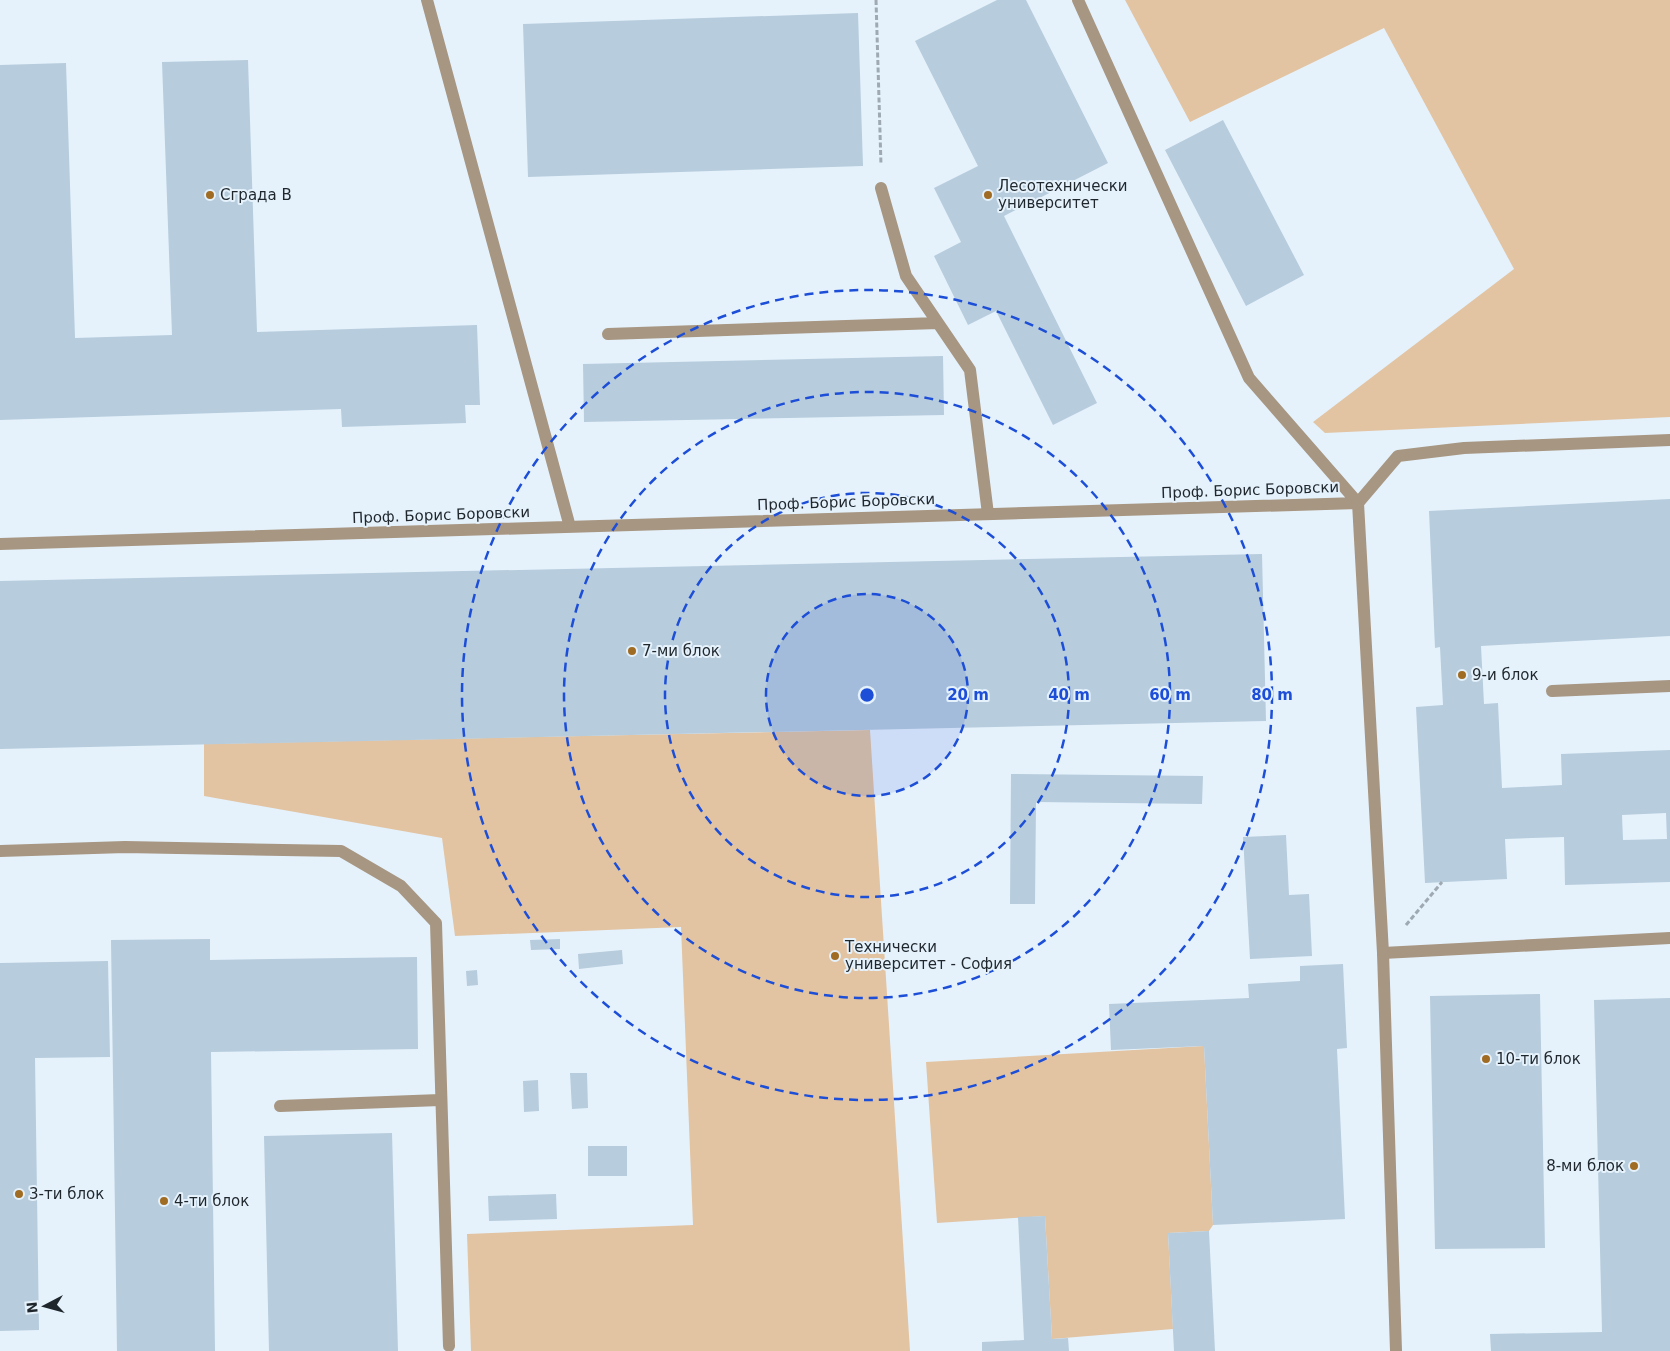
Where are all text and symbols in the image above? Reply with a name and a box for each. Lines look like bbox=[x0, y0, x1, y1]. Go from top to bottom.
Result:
place label: Лесотехнически университет bbox=[998, 177, 1127, 212]
place label: Сграда В bbox=[220, 186, 292, 204]
marker: Сграда В bbox=[204, 189, 216, 201]
marker: Лесотехнически университет bbox=[982, 189, 994, 201]
street label: Проф. Борис Боровски bbox=[1161, 478, 1339, 502]
street label: Проф. Борис Боровски bbox=[757, 490, 935, 514]
street label: Проф. Борис Боровски bbox=[352, 503, 530, 527]
place label: 7-ми блок bbox=[642, 642, 720, 660]
marker: 7-ми блок bbox=[626, 645, 638, 657]
place label: 9-и блок bbox=[1472, 666, 1539, 684]
marker: 9-и блок bbox=[1456, 669, 1468, 681]
centre of rings bbox=[858, 686, 876, 704]
text: 20 m bbox=[947, 686, 989, 704]
text: 40 m bbox=[1048, 686, 1090, 704]
text: 60 m bbox=[1149, 686, 1191, 704]
text: 80 m bbox=[1251, 686, 1293, 704]
place label: Технически университет - София bbox=[844, 938, 1012, 973]
marker: Технически университет - София bbox=[829, 950, 841, 962]
place label: 10-ти блок bbox=[1496, 1050, 1581, 1068]
marker: 10-ти блок bbox=[1480, 1053, 1492, 1065]
place label: 8-ми блок bbox=[1546, 1157, 1624, 1175]
marker: 8-ми блок bbox=[1628, 1160, 1640, 1172]
place label: 3-ти блок bbox=[29, 1185, 104, 1203]
marker: 3-ти блок bbox=[13, 1188, 25, 1200]
place label: 4-ти блок bbox=[174, 1192, 249, 1210]
marker: 4-ти блок bbox=[158, 1195, 170, 1207]
north arrow bbox=[20, 1281, 70, 1331]
text: N bbox=[24, 1301, 41, 1314]

